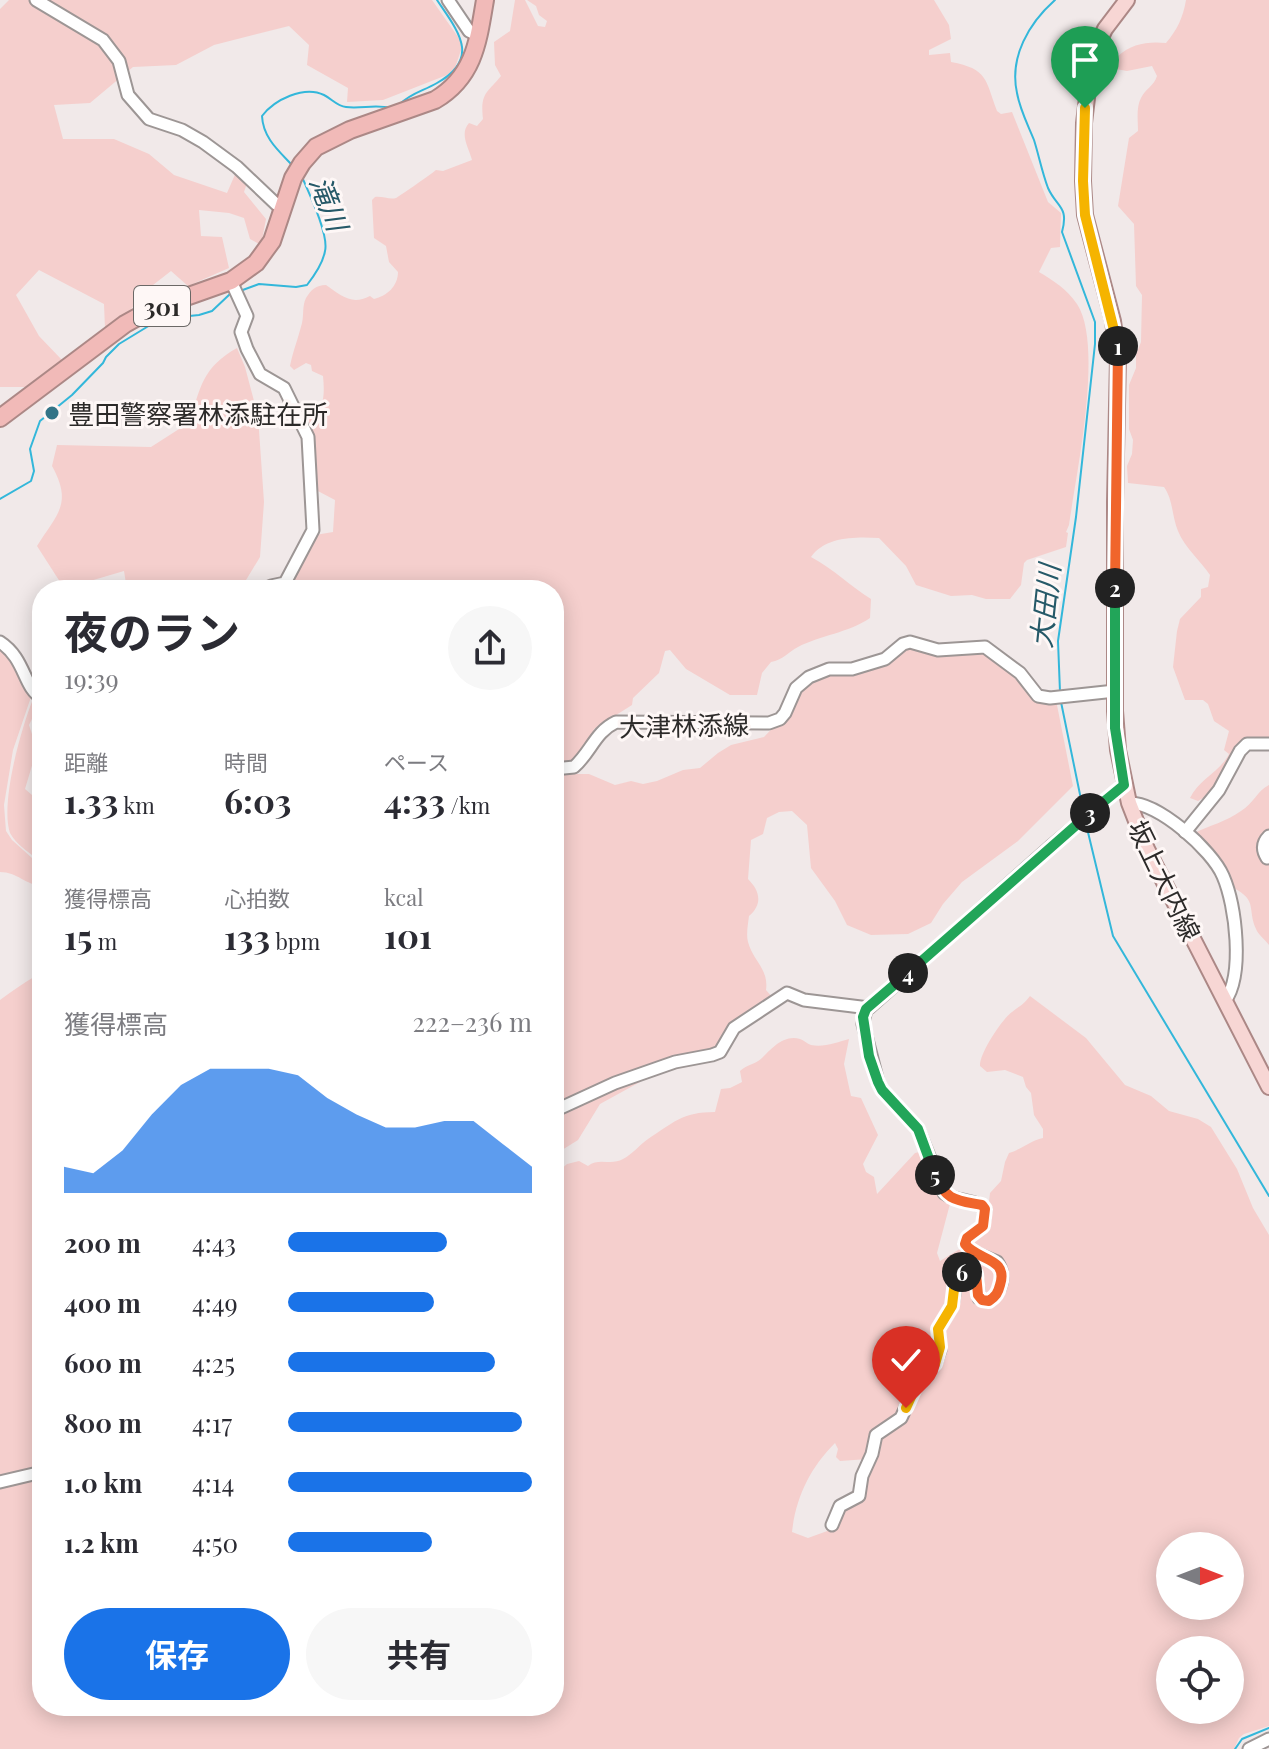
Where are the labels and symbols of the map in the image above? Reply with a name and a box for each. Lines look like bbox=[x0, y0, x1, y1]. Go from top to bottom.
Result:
pin bbox=[1051, 26, 1119, 108]
water label: 滝川 bbox=[303, 170, 358, 239]
road number: 301 bbox=[134, 286, 190, 326]
pin: 1 bbox=[1098, 326, 1138, 366]
place label: 豊田警察署林添駐在所 bbox=[68, 396, 328, 431]
marker: 豊田警察署林添駐在所 bbox=[43, 404, 61, 422]
water label: 大田川 bbox=[1021, 559, 1067, 650]
pin: 2 bbox=[1095, 568, 1135, 608]
street label: 大津林添線 bbox=[619, 706, 749, 744]
pin: 3 bbox=[1070, 793, 1110, 833]
street label: 坂上大内線 bbox=[1121, 814, 1209, 946]
pin: 4 bbox=[888, 953, 928, 993]
pin: 5 bbox=[915, 1155, 955, 1195]
pin: 6 bbox=[942, 1252, 982, 1292]
pin bbox=[872, 1326, 940, 1408]
north arrow bbox=[1156, 1532, 1244, 1620]

